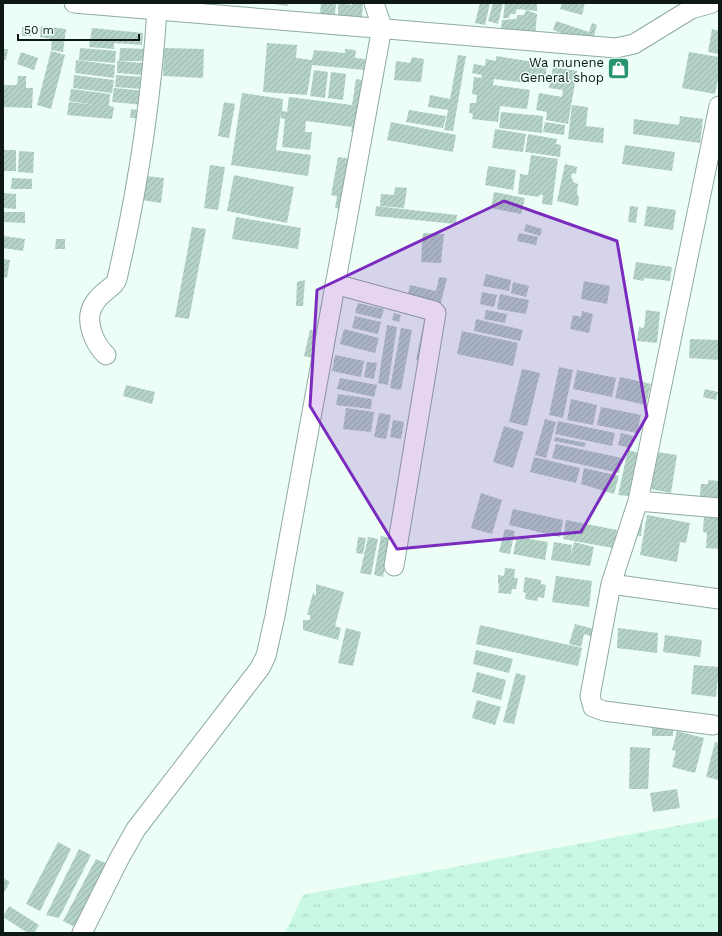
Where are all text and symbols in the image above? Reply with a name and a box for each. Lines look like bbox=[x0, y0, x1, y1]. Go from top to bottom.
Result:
scale bar bbox=[18, 16, 139, 42]
text: 50 m bbox=[24, 23, 54, 37]
place label: Wa munene General shop bbox=[520, 55, 604, 85]
shop icon: Wa munene General shop bbox=[606, 56, 632, 82]

